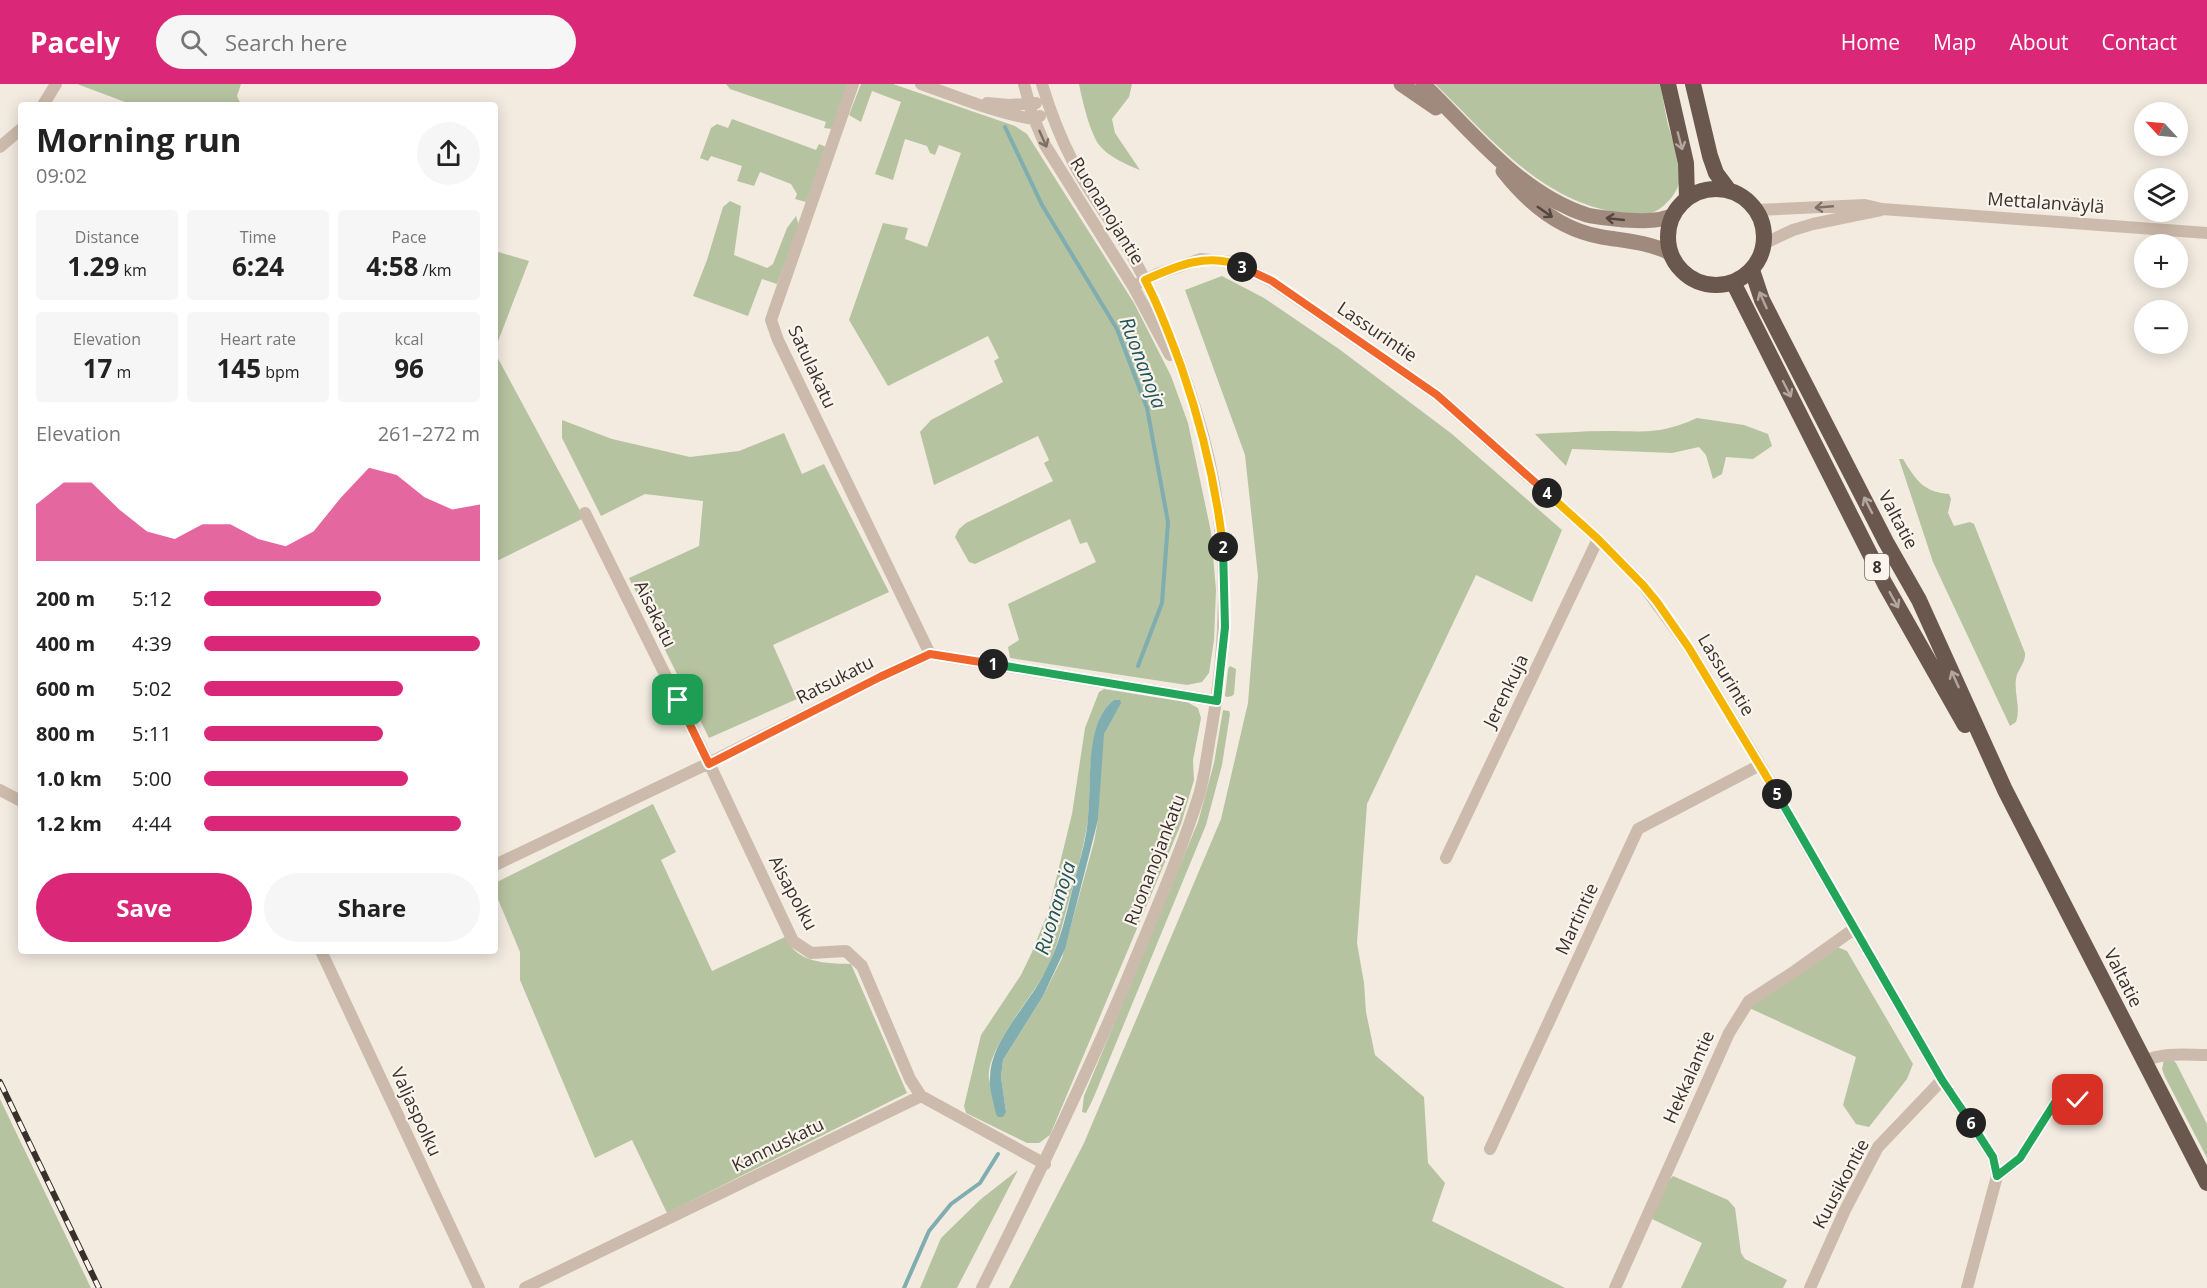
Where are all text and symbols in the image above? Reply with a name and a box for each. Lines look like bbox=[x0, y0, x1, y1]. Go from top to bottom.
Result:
search box bbox=[156, 15, 576, 69]
text: Pacely bbox=[30, 23, 120, 61]
icon: search bbox=[177, 26, 210, 59]
text: Search here bbox=[225, 27, 347, 57]
text: Home bbox=[1841, 28, 1900, 56]
text: Map bbox=[1933, 28, 1976, 56]
text: About bbox=[2009, 28, 2069, 56]
text: Contact bbox=[2102, 28, 2177, 56]
north arrow bbox=[2134, 102, 2188, 156]
map controls bbox=[2134, 102, 2188, 354]
text: Morning run bbox=[36, 117, 242, 162]
button: share bbox=[417, 122, 480, 185]
one-way arrow bbox=[1037, 130, 1049, 148]
one-way arrow bbox=[1675, 131, 1687, 150]
street label: Ruonanojantie bbox=[1065, 152, 1150, 269]
text: 09:02 bbox=[36, 162, 87, 189]
button: layers bbox=[2134, 168, 2188, 222]
street label: Mettalanväylä bbox=[1987, 186, 2105, 218]
one-way arrow bbox=[1815, 202, 1835, 213]
one-way arrow bbox=[1536, 206, 1552, 218]
one-way arrow bbox=[1606, 213, 1626, 224]
text: Distance bbox=[75, 226, 139, 248]
text: Time bbox=[240, 226, 276, 248]
text: Pace bbox=[391, 226, 427, 248]
button: + bbox=[2134, 234, 2188, 288]
text: 1.29 bbox=[67, 248, 119, 284]
text: 6:24 bbox=[232, 248, 284, 284]
text: 4:58 bbox=[366, 248, 418, 284]
pin: 3 bbox=[1227, 252, 1257, 282]
text: 3 bbox=[1237, 256, 1247, 278]
text: km bbox=[119, 259, 147, 281]
text: /km bbox=[418, 259, 452, 281]
one-way arrow bbox=[1757, 292, 1768, 310]
street label: Lassurintie bbox=[1333, 296, 1422, 367]
button: − bbox=[2134, 300, 2188, 354]
water label: Ruonanoja bbox=[1114, 313, 1173, 413]
street label: Satulakatu bbox=[783, 321, 843, 412]
text: Elevation bbox=[73, 328, 141, 350]
text: Heart rate bbox=[220, 328, 296, 350]
text: kcal bbox=[395, 328, 424, 350]
text: 17 bbox=[83, 350, 112, 386]
text: 145 bbox=[216, 350, 261, 386]
text: 96 bbox=[394, 350, 424, 386]
text: m bbox=[112, 361, 131, 383]
text: bpm bbox=[261, 361, 300, 383]
one-way arrow bbox=[1782, 380, 1794, 398]
text: Elevation bbox=[36, 420, 121, 447]
text: 261–272 m bbox=[378, 420, 480, 447]
pin: 4 bbox=[1532, 478, 1562, 508]
text: 4 bbox=[1542, 482, 1552, 504]
street label: Valtatie bbox=[1874, 486, 1924, 553]
one-way arrow bbox=[1861, 497, 1873, 515]
pin: 2 bbox=[1208, 532, 1238, 562]
text: 2 bbox=[1218, 536, 1228, 558]
road number: 8 bbox=[1865, 554, 1889, 580]
street label: Aisakatu bbox=[629, 576, 682, 651]
text: 200 m bbox=[36, 585, 95, 612]
text: 5:12 bbox=[132, 585, 172, 612]
one-way arrow bbox=[1889, 592, 1901, 609]
street label: Lassurintie bbox=[1693, 629, 1761, 720]
text: 400 m bbox=[36, 630, 95, 657]
text: 4:39 bbox=[132, 630, 172, 657]
street label: Ratsukatu bbox=[792, 649, 877, 709]
pin: 1 bbox=[978, 649, 1008, 679]
street label: Jerenkuja bbox=[1476, 650, 1533, 733]
text: 1 bbox=[988, 653, 998, 675]
one-way arrow bbox=[1948, 671, 1960, 689]
pin bbox=[652, 674, 703, 725]
text: 600 m bbox=[36, 675, 95, 702]
text: 5:02 bbox=[132, 675, 172, 702]
icon: arrive bbox=[661, 683, 694, 716]
text: 800 m bbox=[36, 720, 95, 747]
text: 5:11 bbox=[132, 720, 172, 747]
text: 1.0 km bbox=[36, 765, 102, 792]
text: 5:00 bbox=[132, 765, 172, 792]
pin: 5 bbox=[1762, 779, 1792, 809]
text: 5 bbox=[1772, 783, 1782, 805]
street label: Ruonanojankatu bbox=[1118, 791, 1190, 929]
text: 1.2 km bbox=[36, 810, 102, 837]
text: 4:44 bbox=[132, 810, 172, 837]
street label: Aisapolku bbox=[764, 851, 824, 934]
water label: Ruonanoja bbox=[1028, 858, 1081, 958]
button: Save bbox=[36, 873, 252, 942]
button: Share bbox=[264, 873, 480, 942]
street label: Martintie bbox=[1549, 879, 1603, 958]
street label: Valtatie bbox=[2099, 944, 2149, 1011]
street label: Hekkalantie bbox=[1657, 1027, 1719, 1127]
street label: Valjaspolku bbox=[386, 1063, 448, 1160]
pin bbox=[2052, 1074, 2103, 1125]
icon: check bbox=[2061, 1083, 2094, 1116]
pin: 6 bbox=[1956, 1108, 1986, 1138]
street label: Kannuskatu bbox=[728, 1111, 828, 1177]
text: 6 bbox=[1966, 1112, 1976, 1134]
street label: Kuusikontie bbox=[1806, 1134, 1874, 1233]

